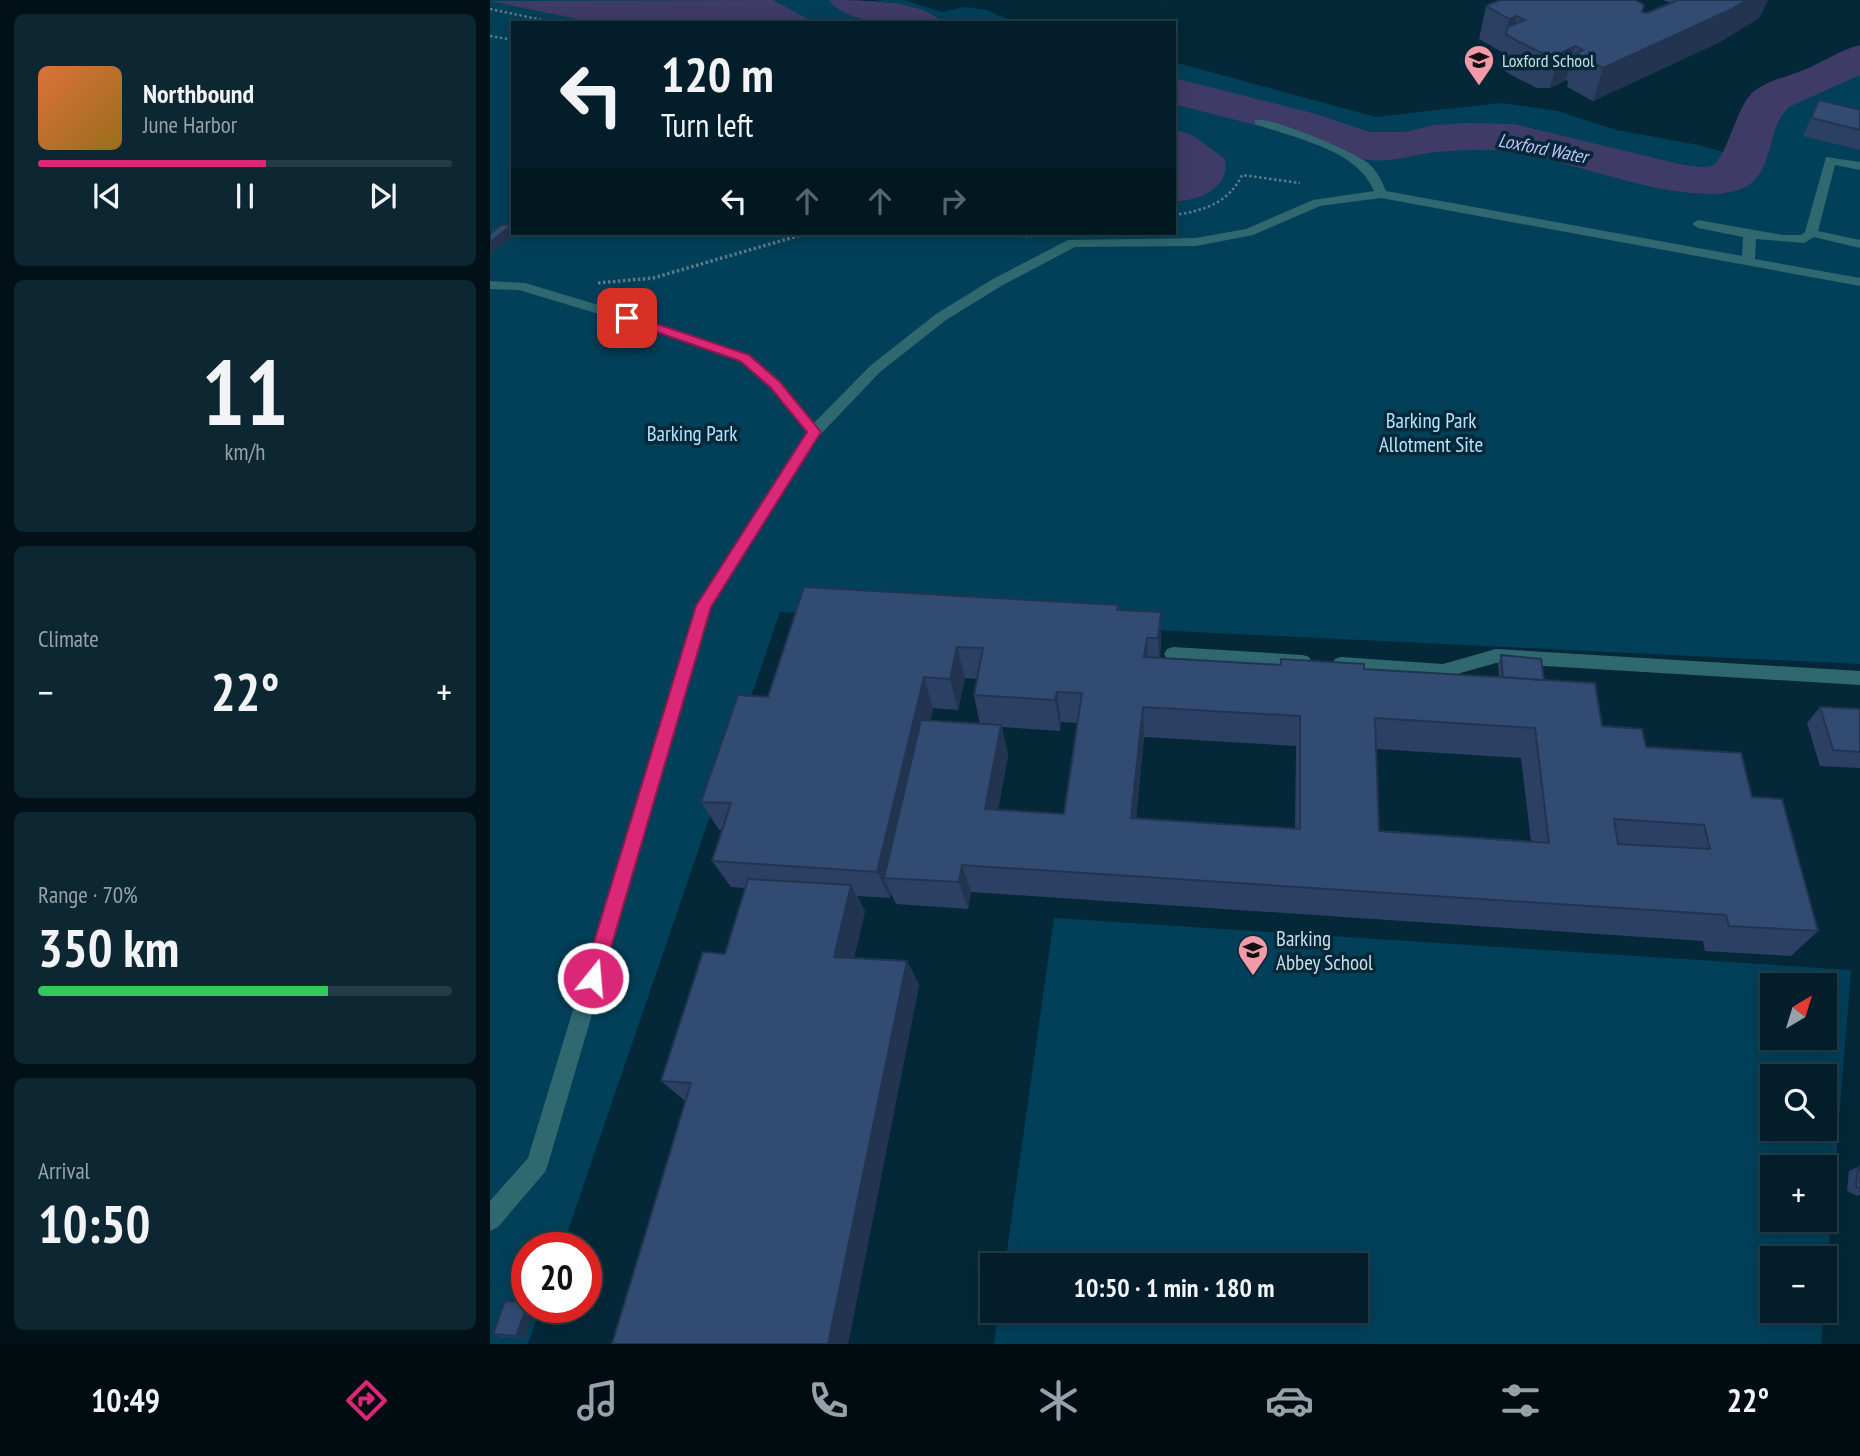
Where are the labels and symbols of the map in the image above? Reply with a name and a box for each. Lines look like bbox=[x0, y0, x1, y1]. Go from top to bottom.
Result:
school or university icon: Loxford School bbox=[1462, 43, 1496, 87]
place label: Loxford School bbox=[1502, 49, 1595, 72]
water label: Loxford Water bbox=[1496, 128, 1593, 169]
pin bbox=[597, 288, 657, 348]
park label: Barking Park Allotment Site bbox=[1379, 407, 1483, 458]
park label: Barking Park bbox=[647, 420, 737, 447]
place label: Barking Abbey School bbox=[1276, 925, 1373, 976]
school or university icon: Barking Abbey School bbox=[1236, 933, 1270, 977]
position arrow bbox=[556, 941, 630, 1015]
north arrow bbox=[1760, 973, 1838, 1050]
speed limit sign: 20 bbox=[511, 1232, 602, 1323]

